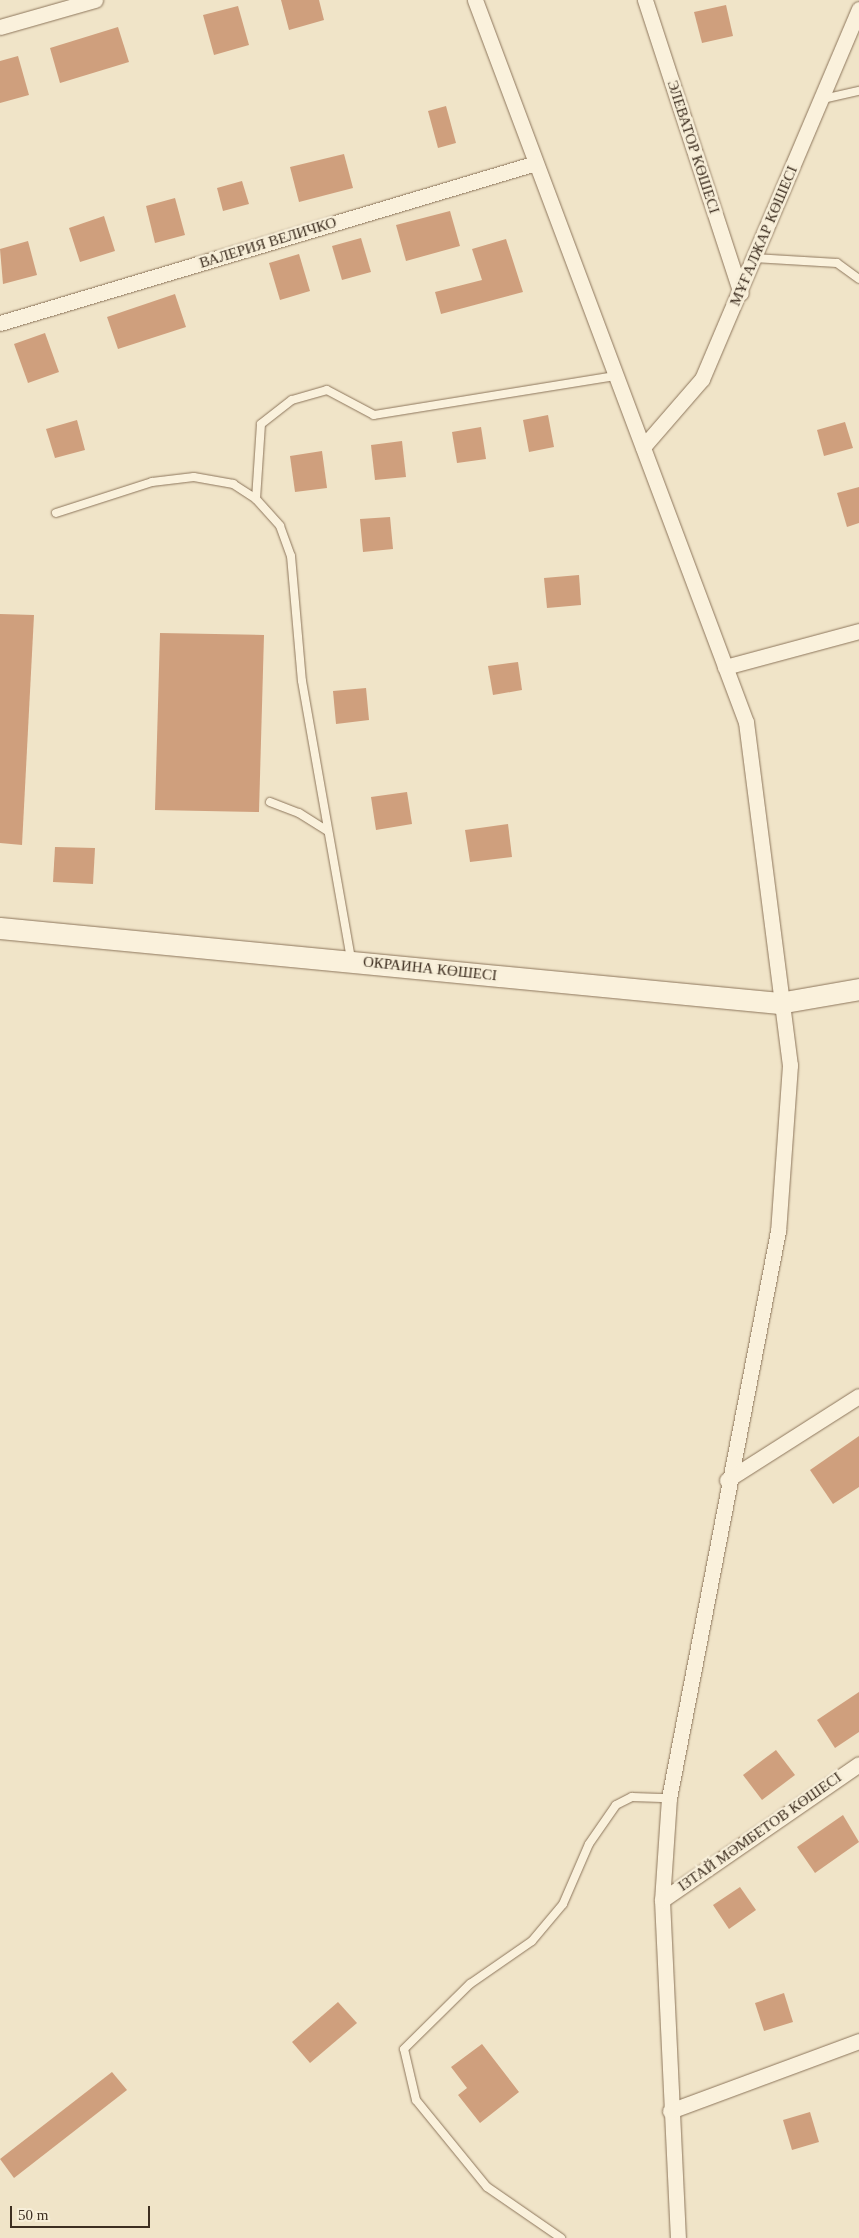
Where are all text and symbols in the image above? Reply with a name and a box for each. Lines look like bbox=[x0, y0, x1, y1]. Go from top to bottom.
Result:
street label: ЭЛЕВАТОР КӨШЕСІ bbox=[663, 78, 723, 216]
street label: МҰҒАЛЖАР КӨШЕСІ bbox=[726, 163, 802, 309]
street label: ВАЛЕРИЯ ВЕЛИЧКО bbox=[197, 214, 339, 272]
street label: ОКРАИНА КӨШЕСІ bbox=[362, 953, 498, 985]
street label: ІЗТАЙ МӘМБЕТОВ КӨШЕСІ bbox=[675, 1769, 845, 1895]
scale bar bbox=[12, 2196, 152, 2228]
text: 50 m bbox=[18, 2207, 48, 2223]

